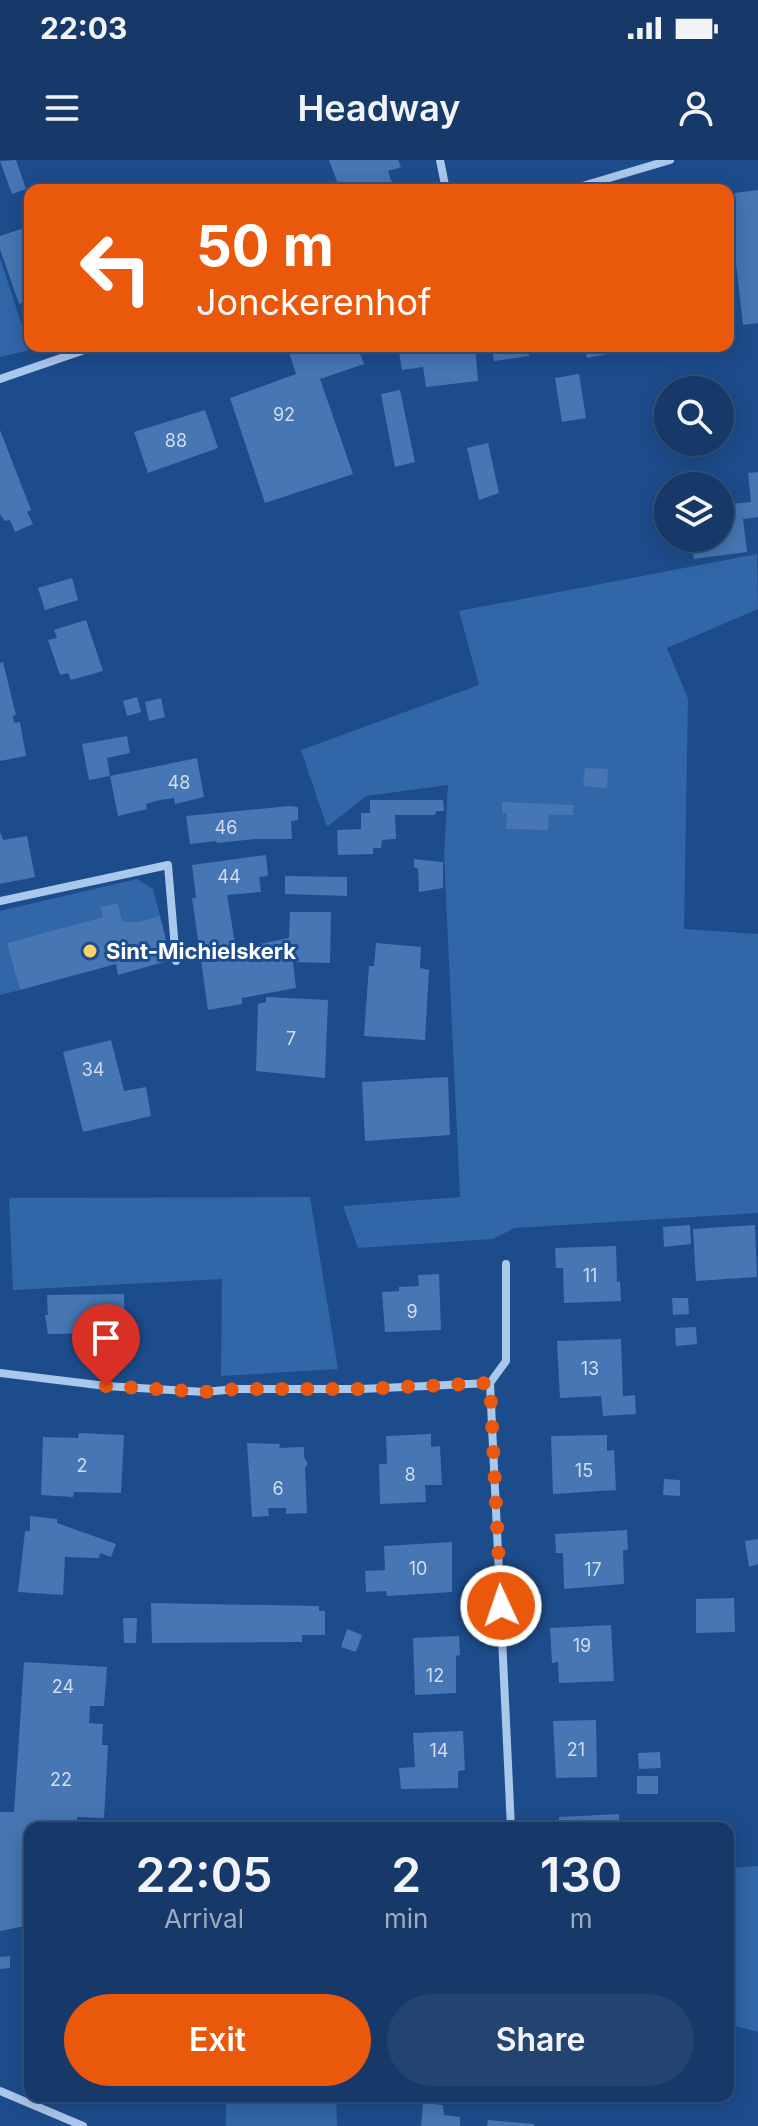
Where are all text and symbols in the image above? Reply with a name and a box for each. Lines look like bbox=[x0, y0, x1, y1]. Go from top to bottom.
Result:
text: 22:03 bbox=[40, 10, 127, 46]
icon: menu bbox=[40, 86, 84, 130]
text: Headway bbox=[297, 86, 461, 130]
icon: person bbox=[674, 86, 718, 130]
text: 50 m bbox=[196, 212, 334, 280]
icon: left bbox=[64, 216, 168, 320]
text: Jonckerenhof bbox=[196, 280, 431, 324]
map controls bbox=[654, 376, 734, 552]
button: search bbox=[654, 376, 734, 456]
house number: 92 bbox=[273, 404, 295, 425]
house number: 88 bbox=[165, 430, 187, 451]
button: layers bbox=[654, 472, 734, 552]
house number: 48 bbox=[168, 772, 190, 793]
house number: 46 bbox=[215, 817, 237, 838]
house number: 44 bbox=[217, 866, 241, 887]
place label: Sint-Michielskerk bbox=[106, 938, 296, 964]
marker: Sint-Michielskerk bbox=[81, 942, 99, 960]
house number: 7 bbox=[286, 1028, 296, 1049]
house number: 34 bbox=[82, 1059, 104, 1080]
house number: 11 bbox=[583, 1265, 597, 1286]
house number: 9 bbox=[406, 1301, 418, 1322]
pin bbox=[72, 1304, 140, 1386]
icon: arrive bbox=[84, 1316, 128, 1360]
house number: 13 bbox=[581, 1358, 599, 1379]
house number: 2 bbox=[77, 1455, 87, 1476]
house number: 15 bbox=[575, 1460, 593, 1481]
house number: 8 bbox=[404, 1464, 416, 1485]
house number: 6 bbox=[272, 1478, 284, 1499]
house number: 10 bbox=[409, 1558, 427, 1579]
house number: 17 bbox=[584, 1559, 602, 1580]
position arrow bbox=[459, 1564, 543, 1648]
house number: 19 bbox=[573, 1635, 591, 1656]
house number: 12 bbox=[426, 1665, 444, 1686]
house number: 24 bbox=[52, 1676, 74, 1697]
house number: 21 bbox=[567, 1739, 585, 1760]
house number: 14 bbox=[430, 1740, 448, 1761]
house number: 22 bbox=[50, 1769, 72, 1790]
text: 22:05 bbox=[136, 1845, 272, 1904]
text: 2 bbox=[391, 1845, 421, 1904]
text: 130 bbox=[540, 1845, 622, 1904]
text: Arrival bbox=[164, 1903, 244, 1934]
text: min bbox=[384, 1903, 428, 1934]
text: m bbox=[570, 1903, 593, 1934]
button: Exit bbox=[64, 1994, 371, 2086]
button: Share bbox=[387, 1994, 694, 2086]

